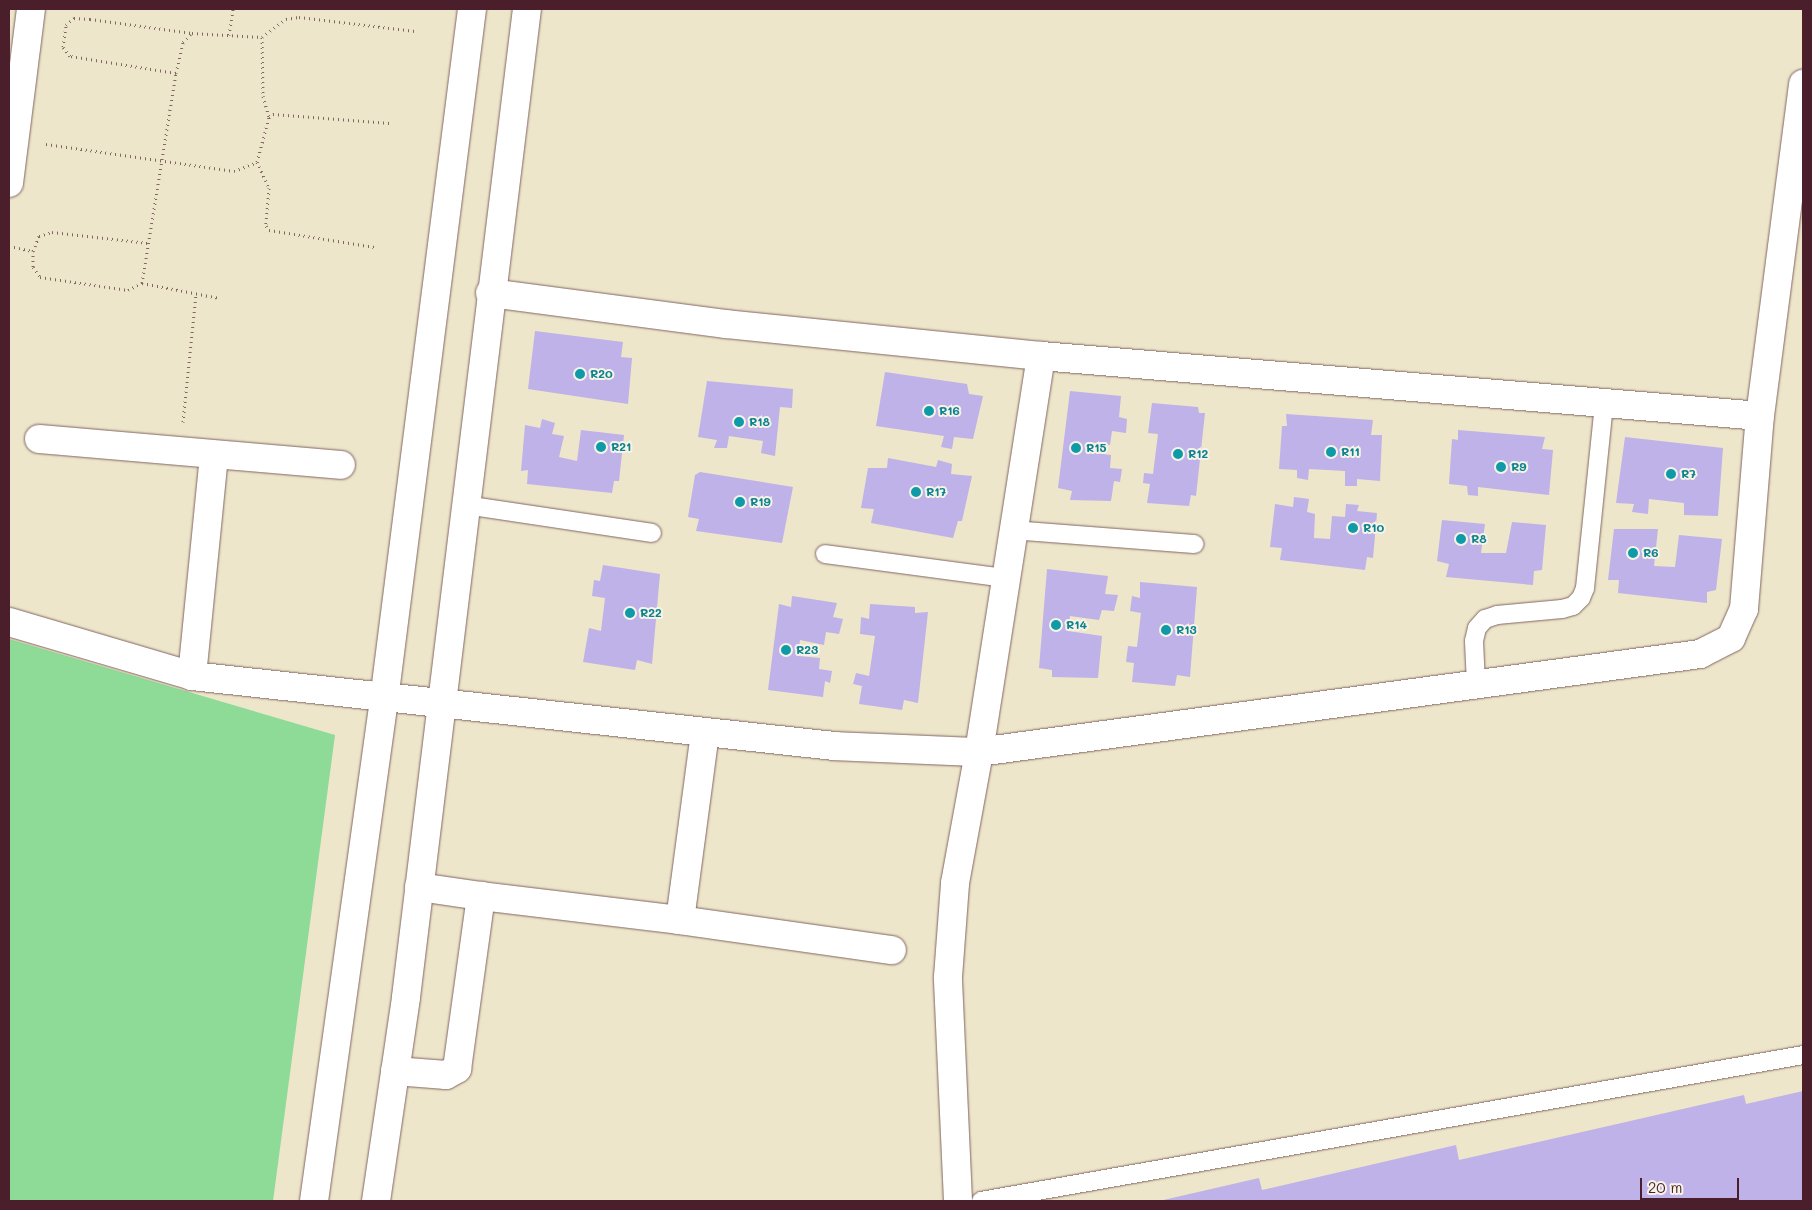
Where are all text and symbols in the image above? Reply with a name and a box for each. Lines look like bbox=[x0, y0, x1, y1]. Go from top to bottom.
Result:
place label: R20 bbox=[590, 367, 613, 381]
marker: R20 bbox=[574, 368, 586, 380]
place label: R16 bbox=[939, 404, 960, 418]
marker: R16 bbox=[923, 405, 935, 417]
place label: R18 bbox=[749, 415, 770, 429]
marker: R18 bbox=[733, 416, 745, 428]
place label: R21 bbox=[611, 440, 631, 454]
marker: R21 bbox=[595, 441, 607, 453]
place label: R15 bbox=[1086, 441, 1107, 455]
marker: R15 bbox=[1070, 442, 1082, 454]
place label: R11 bbox=[1341, 445, 1360, 459]
marker: R11 bbox=[1325, 446, 1337, 458]
place label: R12 bbox=[1188, 447, 1208, 461]
marker: R12 bbox=[1172, 448, 1184, 460]
place label: R9 bbox=[1511, 460, 1527, 474]
marker: R9 bbox=[1495, 461, 1507, 473]
place label: R7 bbox=[1681, 467, 1696, 481]
marker: R7 bbox=[1665, 468, 1677, 480]
place label: R17 bbox=[926, 485, 946, 499]
marker: R17 bbox=[910, 486, 922, 498]
place label: R19 bbox=[750, 495, 771, 509]
marker: R19 bbox=[734, 496, 746, 508]
place label: R10 bbox=[1363, 521, 1384, 535]
marker: R10 bbox=[1347, 522, 1359, 534]
place label: R8 bbox=[1471, 532, 1487, 546]
marker: R8 bbox=[1455, 533, 1467, 545]
place label: R6 bbox=[1643, 546, 1659, 560]
marker: R6 bbox=[1627, 547, 1639, 559]
place label: R22 bbox=[640, 606, 662, 620]
marker: R22 bbox=[624, 607, 636, 619]
place label: R14 bbox=[1066, 618, 1087, 632]
marker: R14 bbox=[1050, 619, 1062, 631]
place label: R13 bbox=[1176, 623, 1197, 637]
marker: R13 bbox=[1160, 624, 1172, 636]
place label: R23 bbox=[796, 643, 818, 657]
marker: R23 bbox=[780, 644, 792, 656]
scale bar bbox=[1642, 1168, 1741, 1200]
text: 20 m bbox=[1648, 1177, 1682, 1197]

